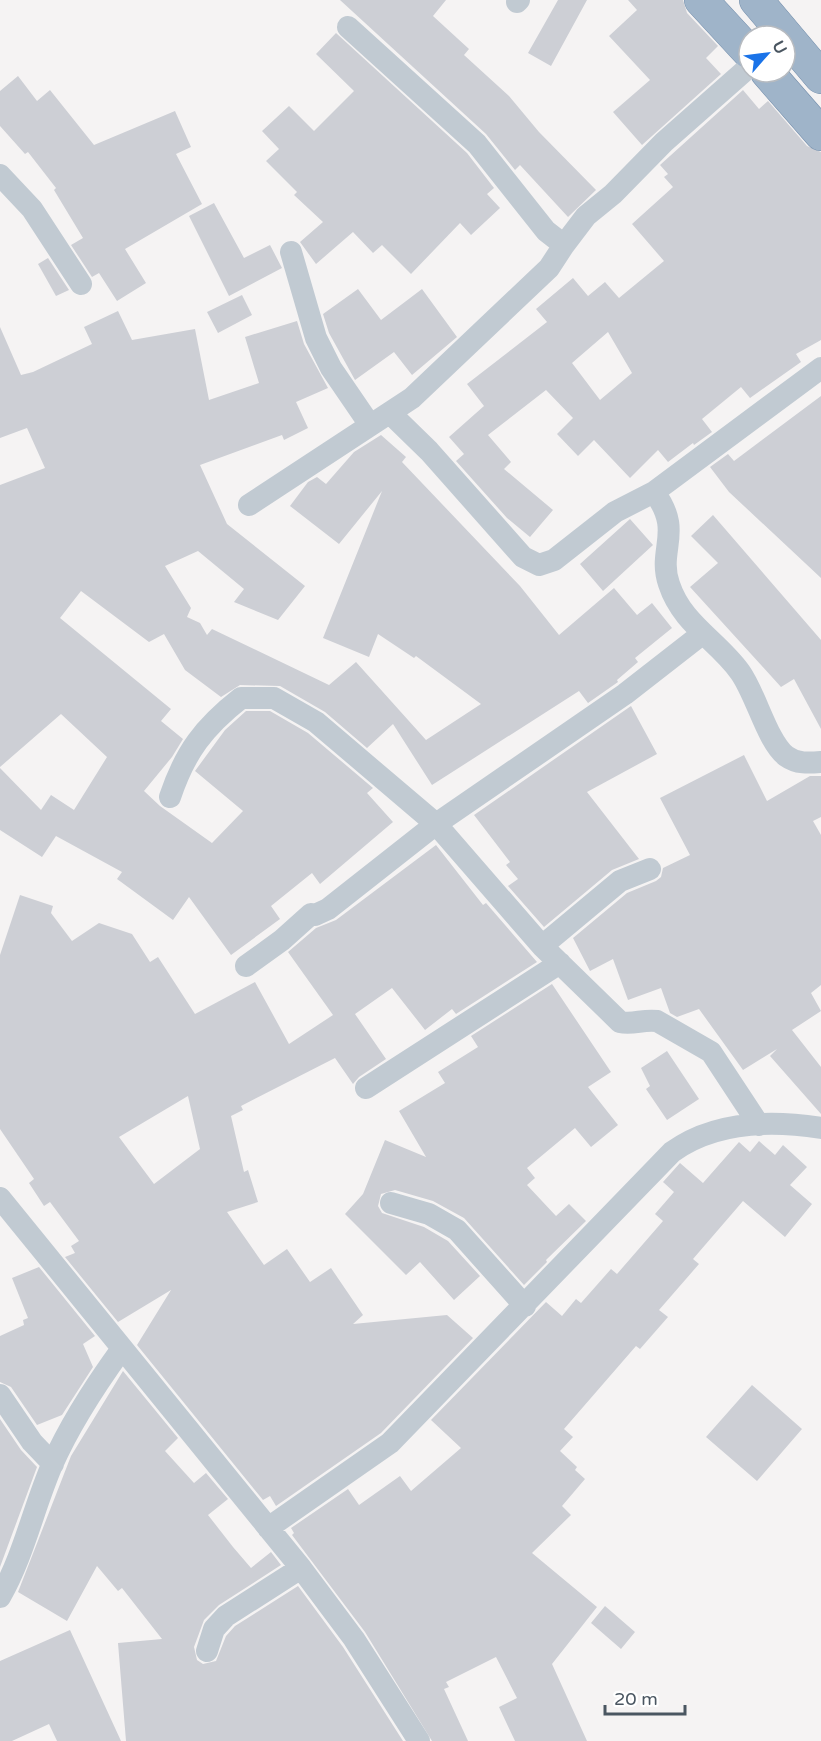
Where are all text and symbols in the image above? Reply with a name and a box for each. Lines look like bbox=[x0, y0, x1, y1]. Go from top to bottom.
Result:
north arrow bbox=[737, 24, 797, 84]
text: U bbox=[768, 37, 791, 57]
scale bar bbox=[605, 1678, 684, 1716]
text: 20 m bbox=[614, 1688, 658, 1710]

